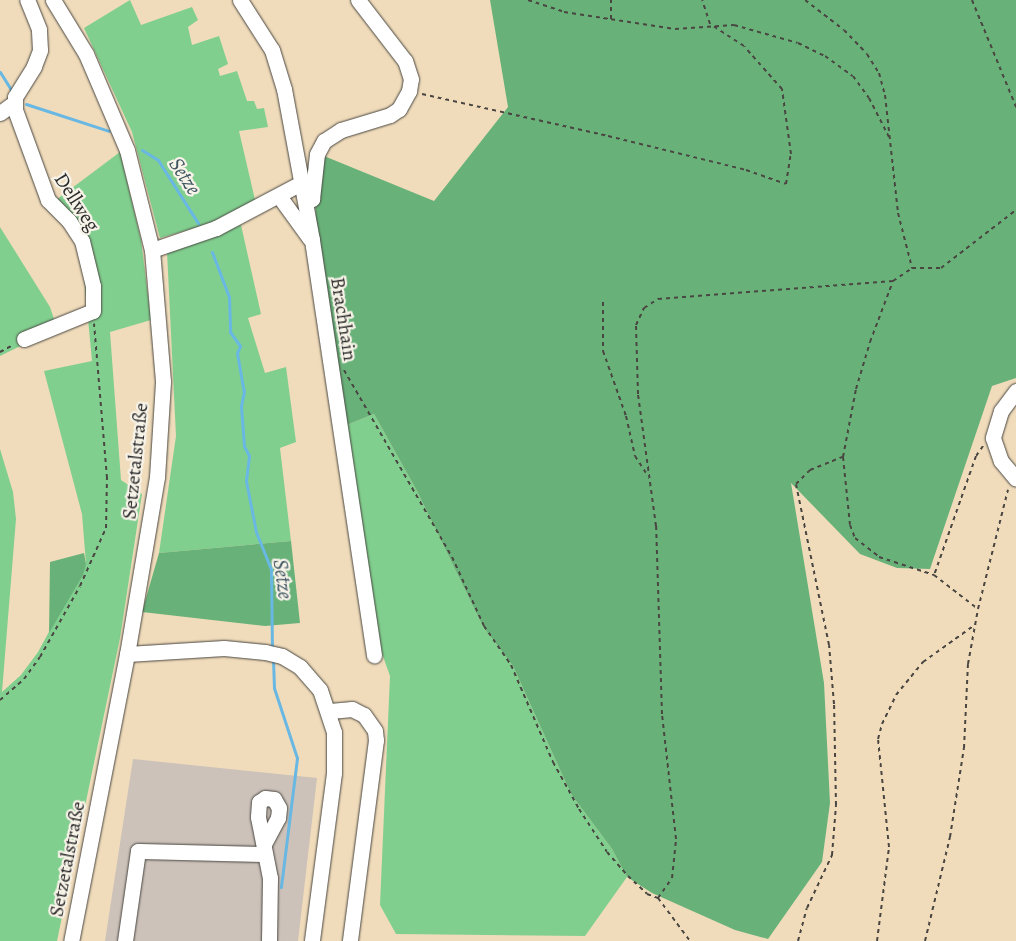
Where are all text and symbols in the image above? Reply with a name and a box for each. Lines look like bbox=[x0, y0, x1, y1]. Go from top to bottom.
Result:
water label: Setze bbox=[164, 153, 206, 199]
street label: Dellweg bbox=[49, 168, 105, 236]
street label: Brachhain bbox=[326, 276, 362, 362]
street label: Setzetalstraße bbox=[117, 402, 153, 520]
water label: Setze bbox=[268, 558, 298, 600]
street label: Setzetalstraße bbox=[44, 799, 90, 919]

